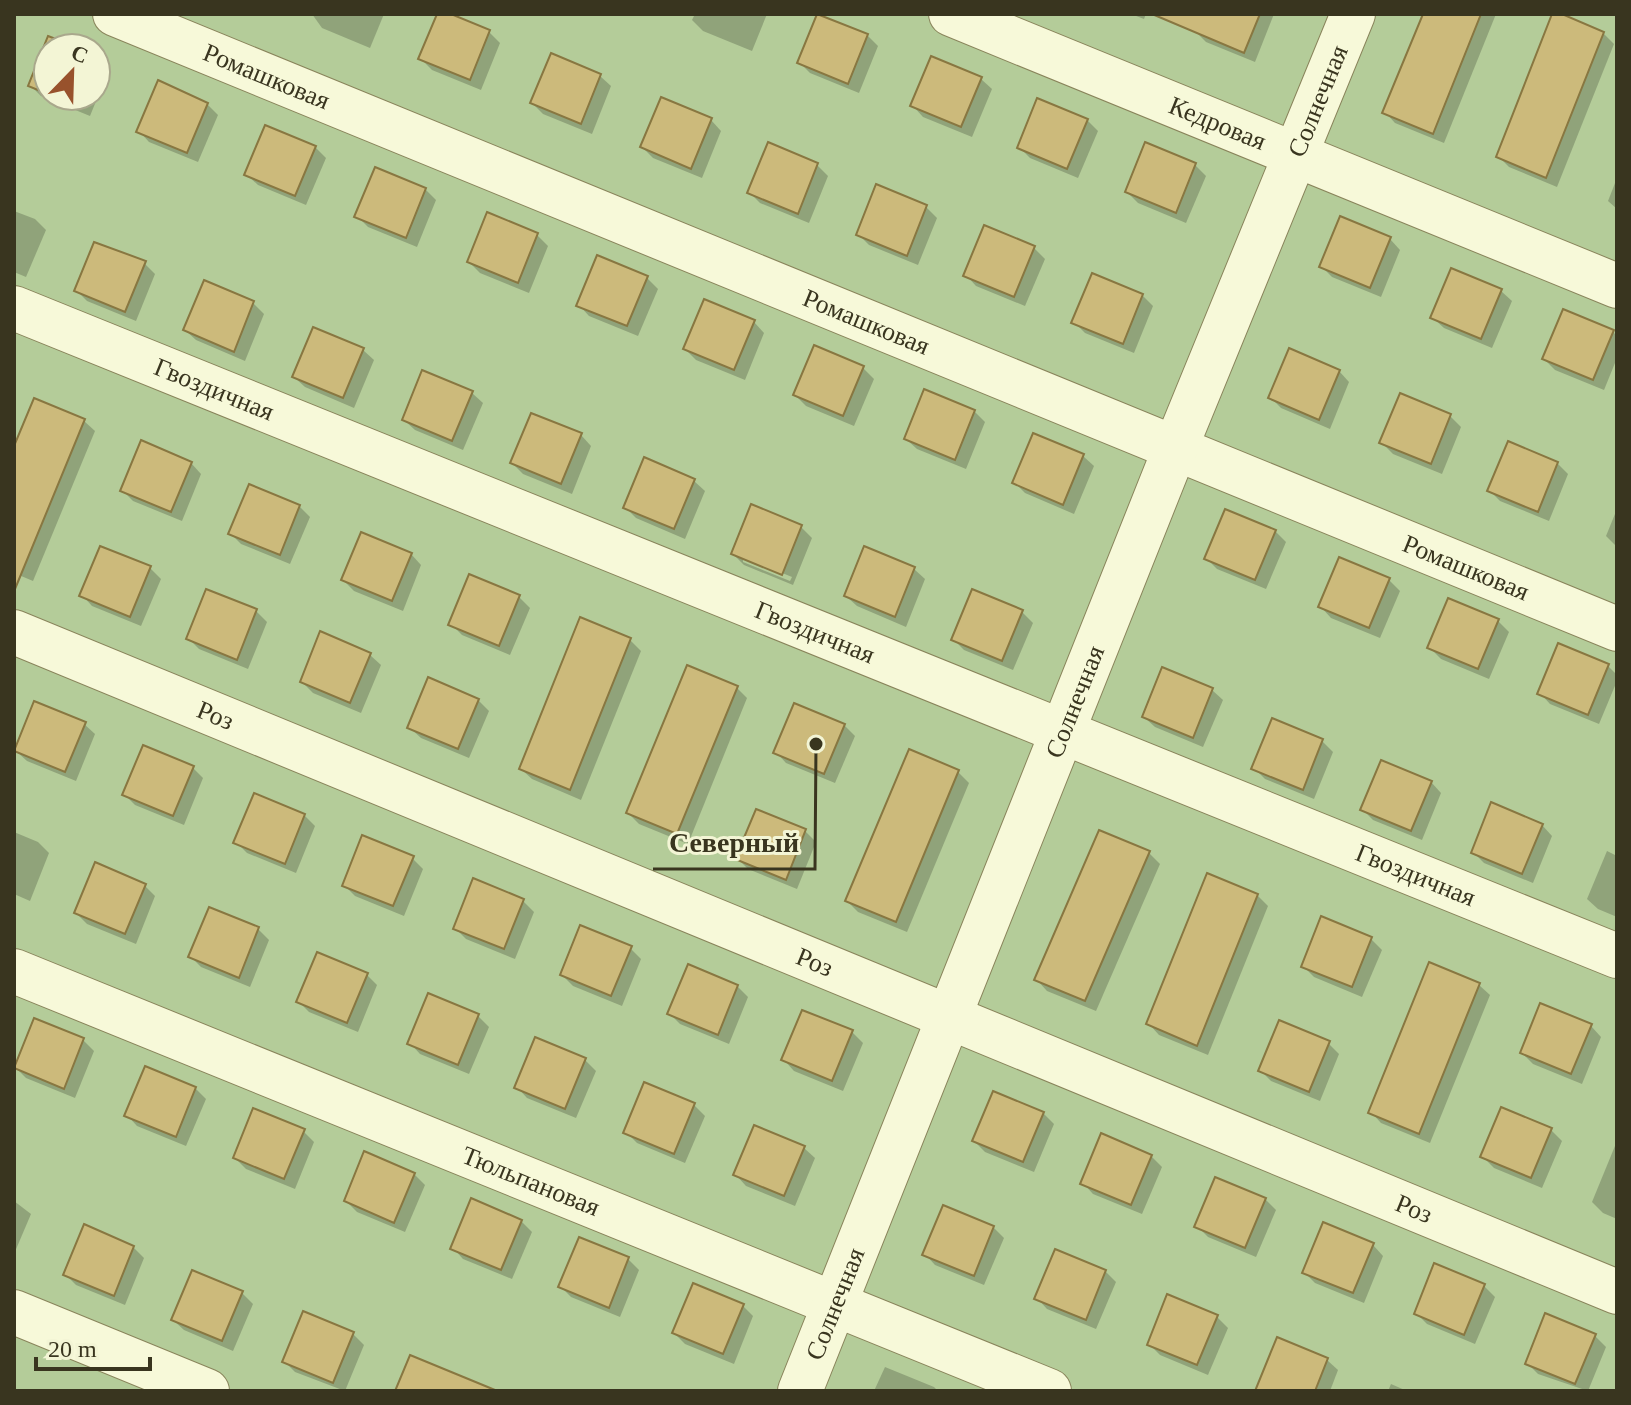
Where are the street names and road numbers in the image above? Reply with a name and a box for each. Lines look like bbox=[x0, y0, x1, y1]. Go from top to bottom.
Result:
street label: Ромашковая bbox=[199, 38, 334, 115]
street label: Солнечная bbox=[1282, 41, 1354, 161]
street label: Кедровая bbox=[1165, 91, 1270, 156]
street label: Ромашковая bbox=[799, 283, 934, 361]
street label: Гвоздичная bbox=[150, 352, 278, 427]
street label: Ромашковая bbox=[1398, 529, 1533, 606]
street label: Гвоздичная bbox=[751, 595, 879, 669]
street label: Солнечная bbox=[1040, 641, 1110, 762]
street label: Роз bbox=[193, 695, 238, 736]
street label: Гвоздичная bbox=[1351, 838, 1480, 912]
street label: Роз bbox=[792, 942, 837, 983]
street label: Тюльпановая bbox=[458, 1140, 604, 1222]
street label: Роз bbox=[1391, 1188, 1436, 1229]
street label: Солнечная bbox=[800, 1243, 871, 1364]

